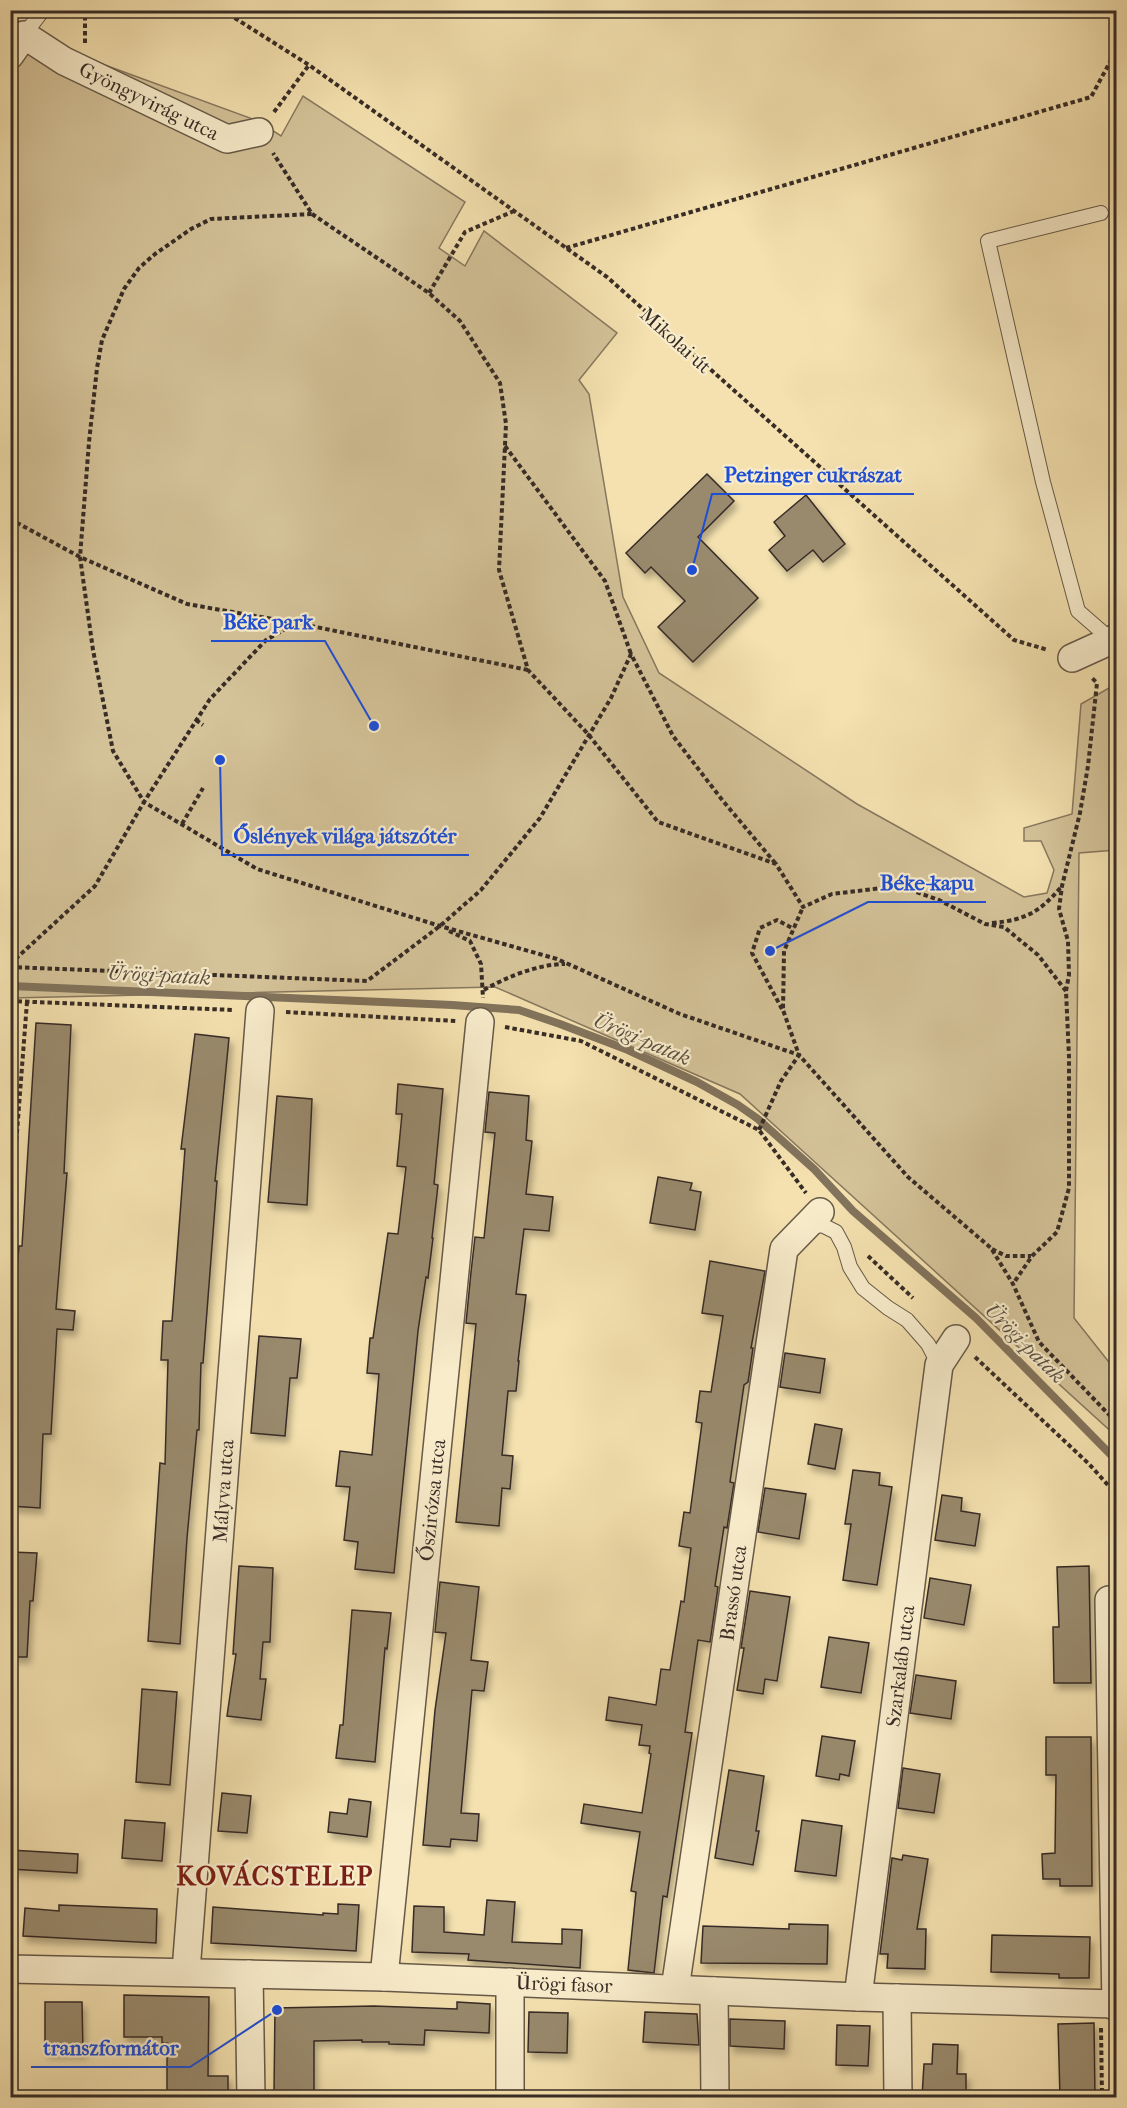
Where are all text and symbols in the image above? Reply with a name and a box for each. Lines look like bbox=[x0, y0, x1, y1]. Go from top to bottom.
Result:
street label: Gyöngyvirág utca bbox=[75, 58, 223, 146]
street label: Mikolai út bbox=[635, 303, 716, 378]
callout: Petzinger cukrászat bbox=[712, 455, 914, 494]
text: Petzinger cukrászat bbox=[724, 463, 902, 487]
callout: Béke park bbox=[211, 602, 325, 641]
text: Béke park bbox=[223, 610, 314, 634]
callout: Őslények világa játszótér bbox=[222, 816, 469, 855]
text: Őslények világa játszótér bbox=[234, 823, 458, 848]
callout: Béke-kapu bbox=[868, 863, 986, 902]
text: Béke-kapu bbox=[880, 871, 974, 895]
water label: Ürögi-patak bbox=[107, 960, 211, 990]
water label: Ürögi-patak bbox=[590, 1008, 694, 1070]
water label: Ürögi-patak bbox=[980, 1298, 1070, 1388]
street label: Őszirózsa utca bbox=[413, 1437, 450, 1562]
street label: Mályva utca bbox=[208, 1438, 239, 1543]
street label: Brassó utca bbox=[715, 1543, 752, 1642]
street label: Szarkaláb utca bbox=[882, 1603, 919, 1728]
district label: KOVÁCSTELEP bbox=[176, 1859, 374, 1892]
street label: Ürögi fasor bbox=[515, 1970, 613, 1998]
callout: transzformátor bbox=[31, 2028, 190, 2067]
text: transzformátor bbox=[42, 2036, 180, 2060]

